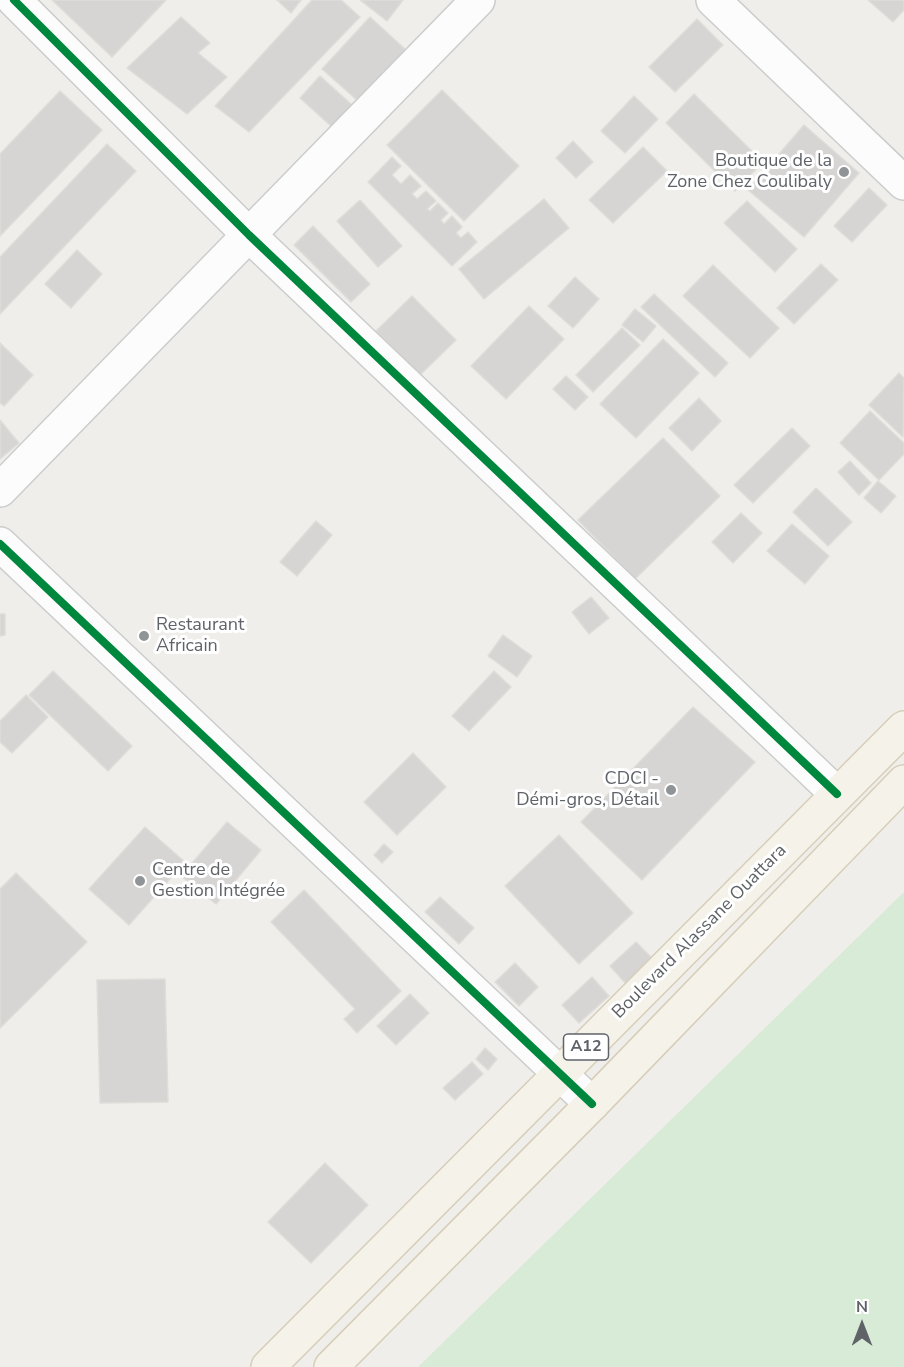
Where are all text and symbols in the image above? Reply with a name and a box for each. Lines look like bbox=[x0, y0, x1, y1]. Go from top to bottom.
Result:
place label: Boutique de la Zone Chez Coulibaly bbox=[667, 151, 832, 194]
marker: Boutique de la Zone Chez Coulibaly bbox=[837, 165, 851, 179]
place label: Restaurant Africain bbox=[156, 615, 244, 658]
marker: Restaurant Africain bbox=[137, 629, 151, 643]
place label: CDCI - Démi-gros, Détail bbox=[516, 769, 659, 812]
marker: CDCI - Démi-gros, Détail bbox=[664, 783, 678, 797]
street label: Boulevard Alassane Ouattara bbox=[608, 840, 792, 1024]
place label: Centre de Gestion Intégrée bbox=[152, 860, 285, 902]
marker: Centre de Gestion Intégrée bbox=[133, 874, 147, 888]
road number: A12 bbox=[564, 1034, 608, 1060]
north arrow bbox=[832, 1295, 892, 1355]
text: N bbox=[856, 1296, 868, 1318]

